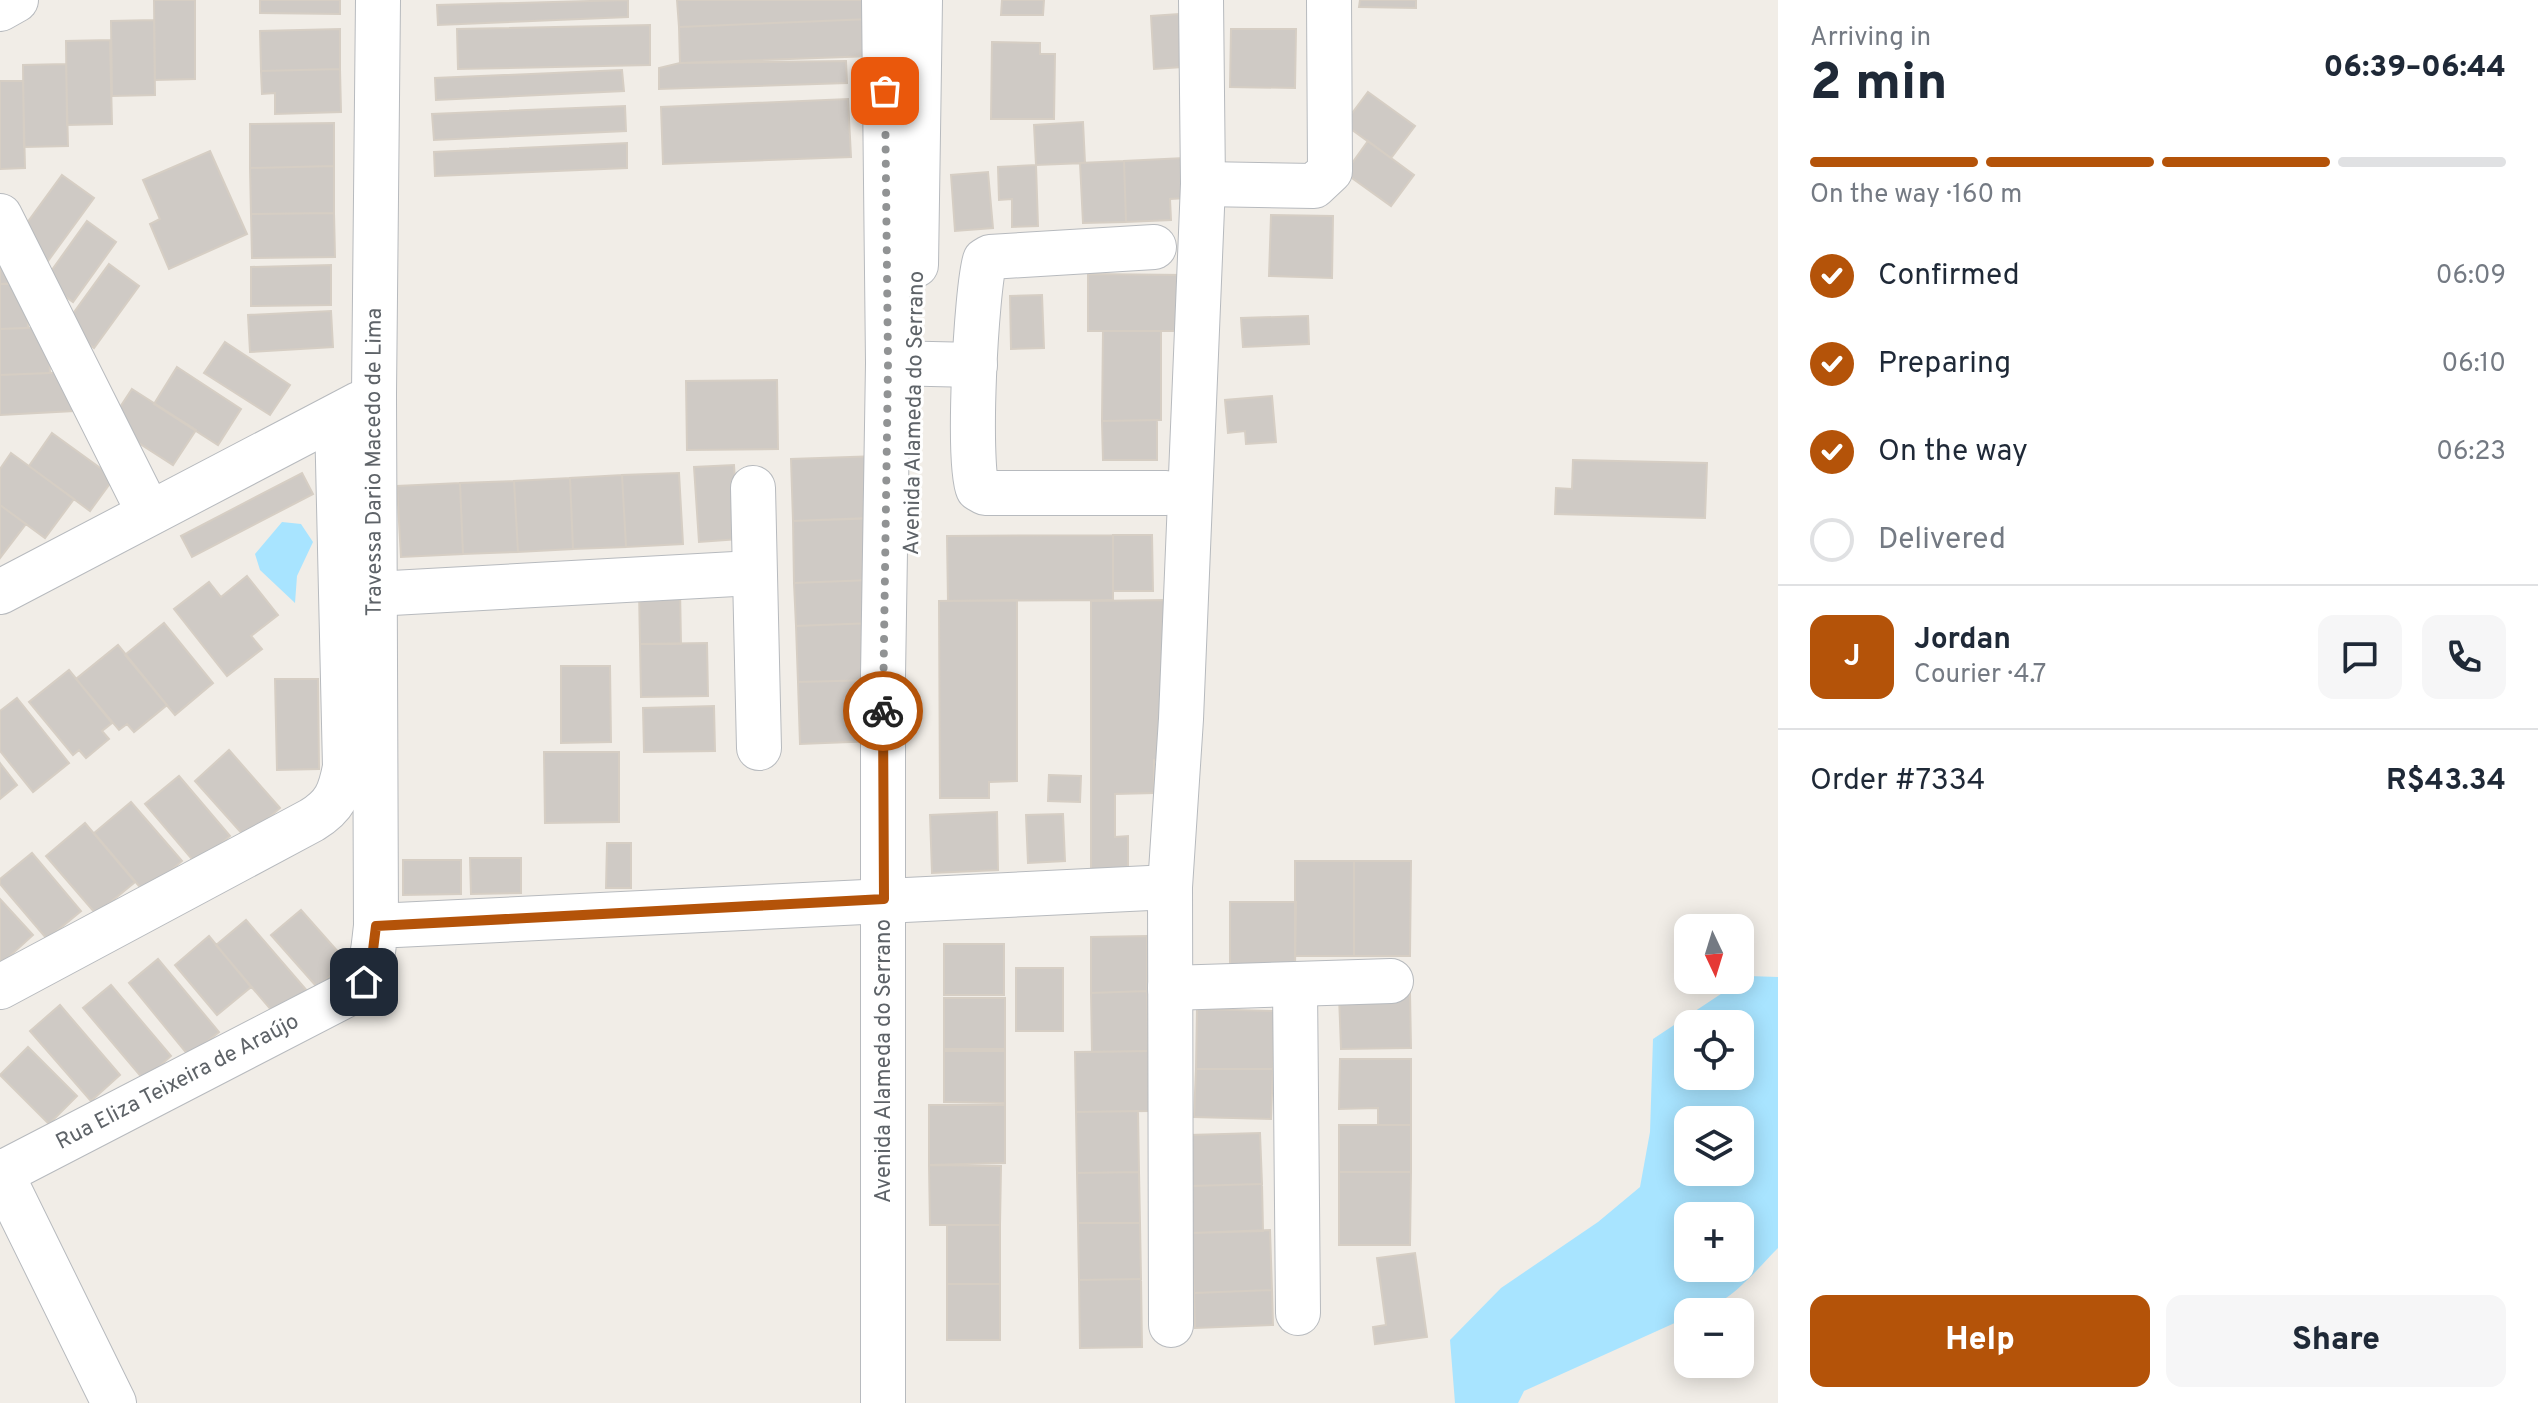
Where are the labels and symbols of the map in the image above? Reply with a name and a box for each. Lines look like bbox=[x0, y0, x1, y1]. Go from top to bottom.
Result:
pin bbox=[851, 57, 919, 125]
street label: Avenida Alameda do Serrano bbox=[899, 271, 931, 555]
street label: Travessa Dario Macedo de Lima bbox=[360, 308, 388, 616]
courier bbox=[843, 671, 923, 751]
north arrow bbox=[1674, 914, 1754, 994]
street label: Avenida Alameda do Serrano bbox=[871, 919, 898, 1203]
pin bbox=[330, 948, 398, 1016]
street label: Rua Eliza Teixeira de Araújo bbox=[52, 1008, 304, 1156]

